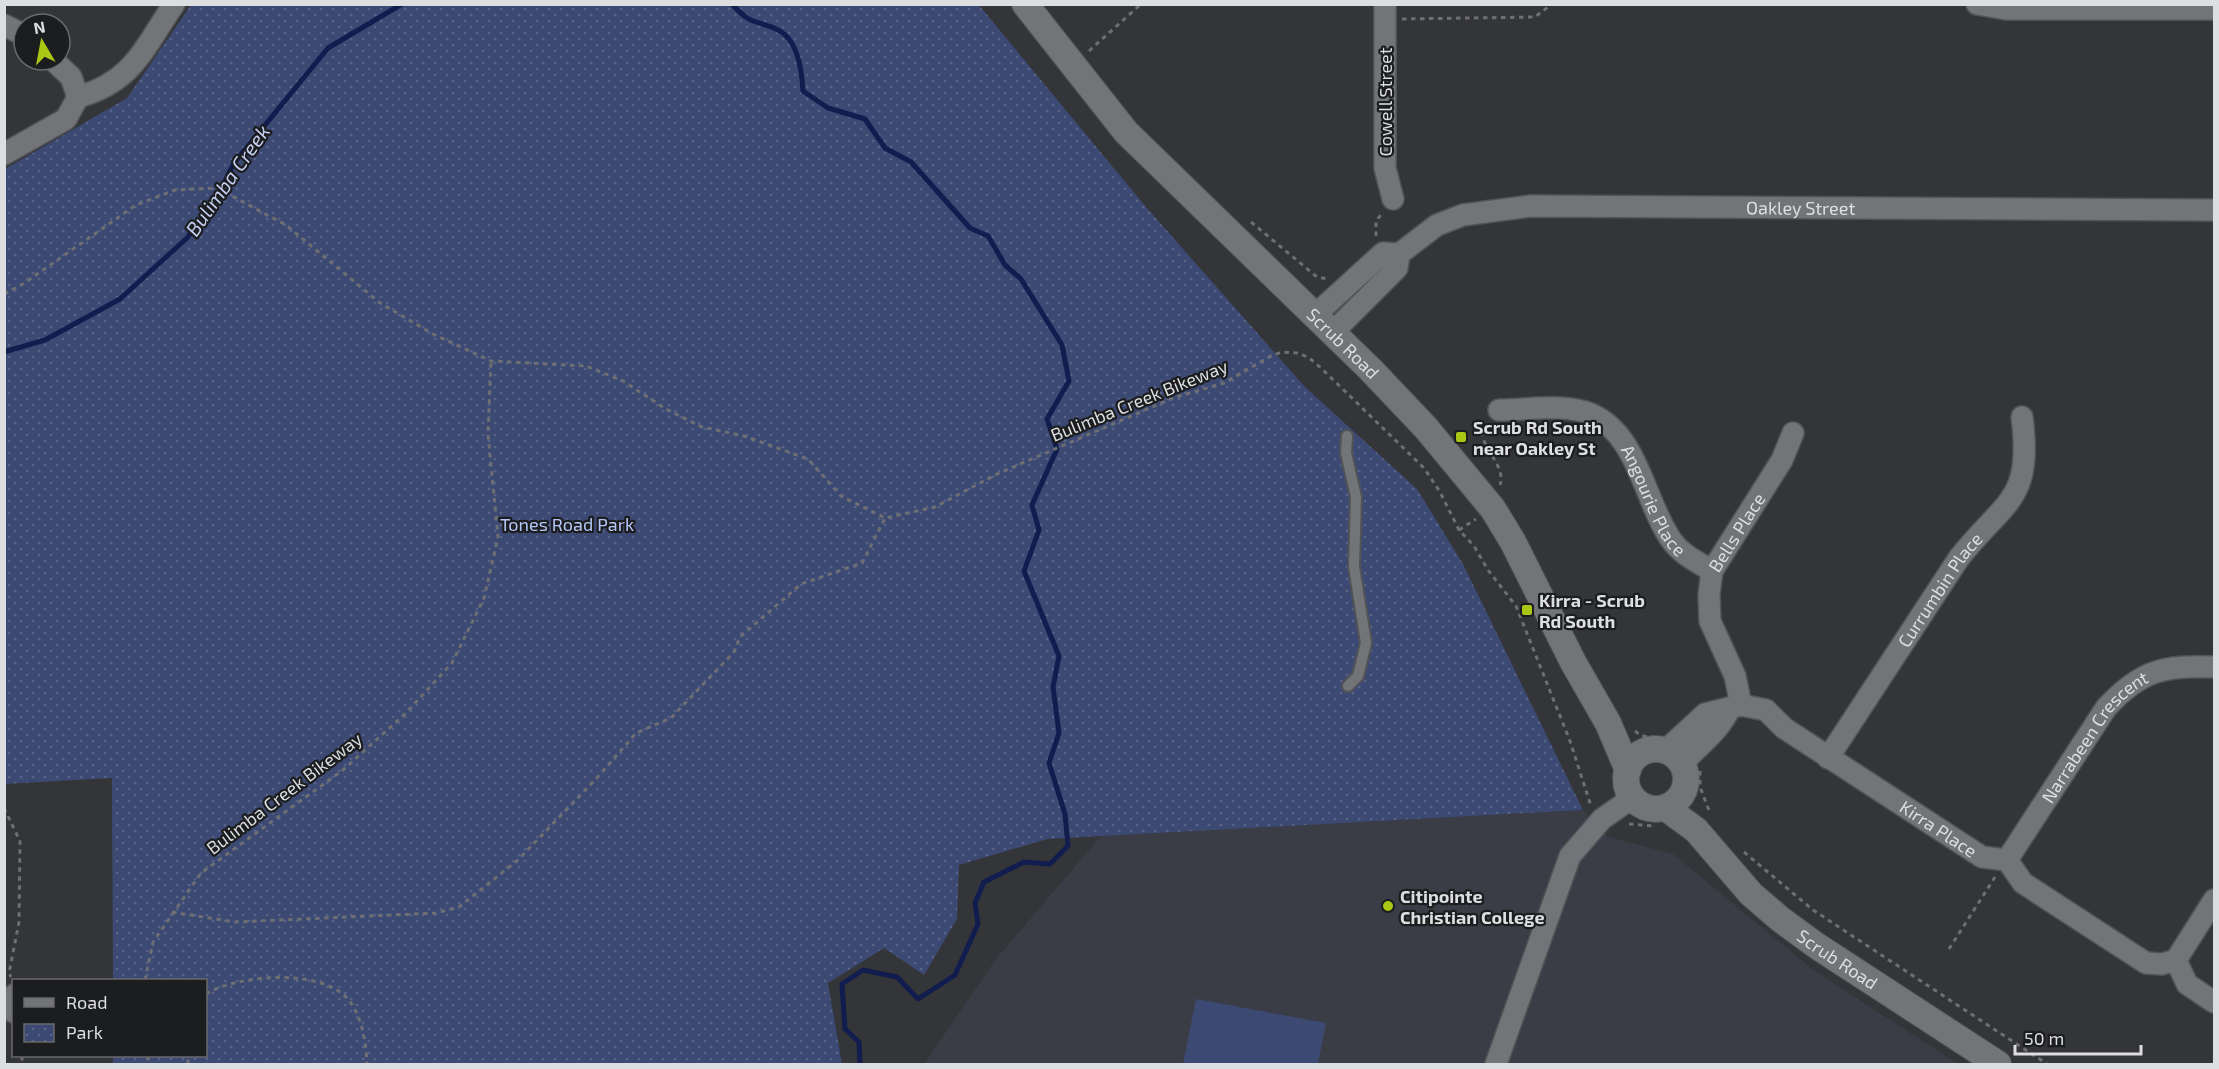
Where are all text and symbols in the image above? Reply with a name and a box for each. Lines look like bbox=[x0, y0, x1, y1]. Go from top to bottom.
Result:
north arrow bbox=[12, 12, 72, 72]
text: N bbox=[32, 16, 47, 37]
street label: Cowell Street bbox=[1374, 47, 1396, 157]
water label: Bulimba Creek bbox=[180, 120, 274, 240]
street label: Oakley Street bbox=[1746, 196, 1856, 219]
street label: Scrub Road bbox=[1303, 303, 1384, 383]
street label: Bulimba Creek Bikeway bbox=[1047, 354, 1231, 446]
place label: Scrub Rd South near Oakley St bbox=[1473, 416, 1602, 459]
marker: Scrub Rd South near Oakley St bbox=[1454, 430, 1468, 444]
street label: Angourie Place bbox=[1617, 441, 1691, 561]
street label: Bells Place bbox=[1703, 489, 1769, 576]
park label: Tones Road Park bbox=[500, 513, 634, 535]
street label: Currumbin Place bbox=[1893, 528, 1987, 651]
place label: Kirra - Scrub Rd South bbox=[1539, 589, 1645, 632]
marker: Kirra - Scrub Rd South bbox=[1520, 603, 1534, 617]
street label: Narrabeen Crescent bbox=[2036, 666, 2152, 807]
street label: Bulimba Creek Bikeway bbox=[202, 727, 367, 859]
street label: Kirra Place bbox=[1896, 796, 1981, 862]
place label: Citipointe Christian College bbox=[1400, 885, 1545, 928]
marker: Citipointe Christian College bbox=[1381, 899, 1395, 913]
street label: Scrub Road bbox=[1793, 924, 1882, 994]
legend bbox=[12, 979, 207, 1057]
text: Road bbox=[66, 991, 107, 1013]
scale bar bbox=[2015, 1018, 2141, 1056]
text: Park bbox=[66, 1021, 103, 1043]
text: 50 m bbox=[2024, 1027, 2064, 1049]

